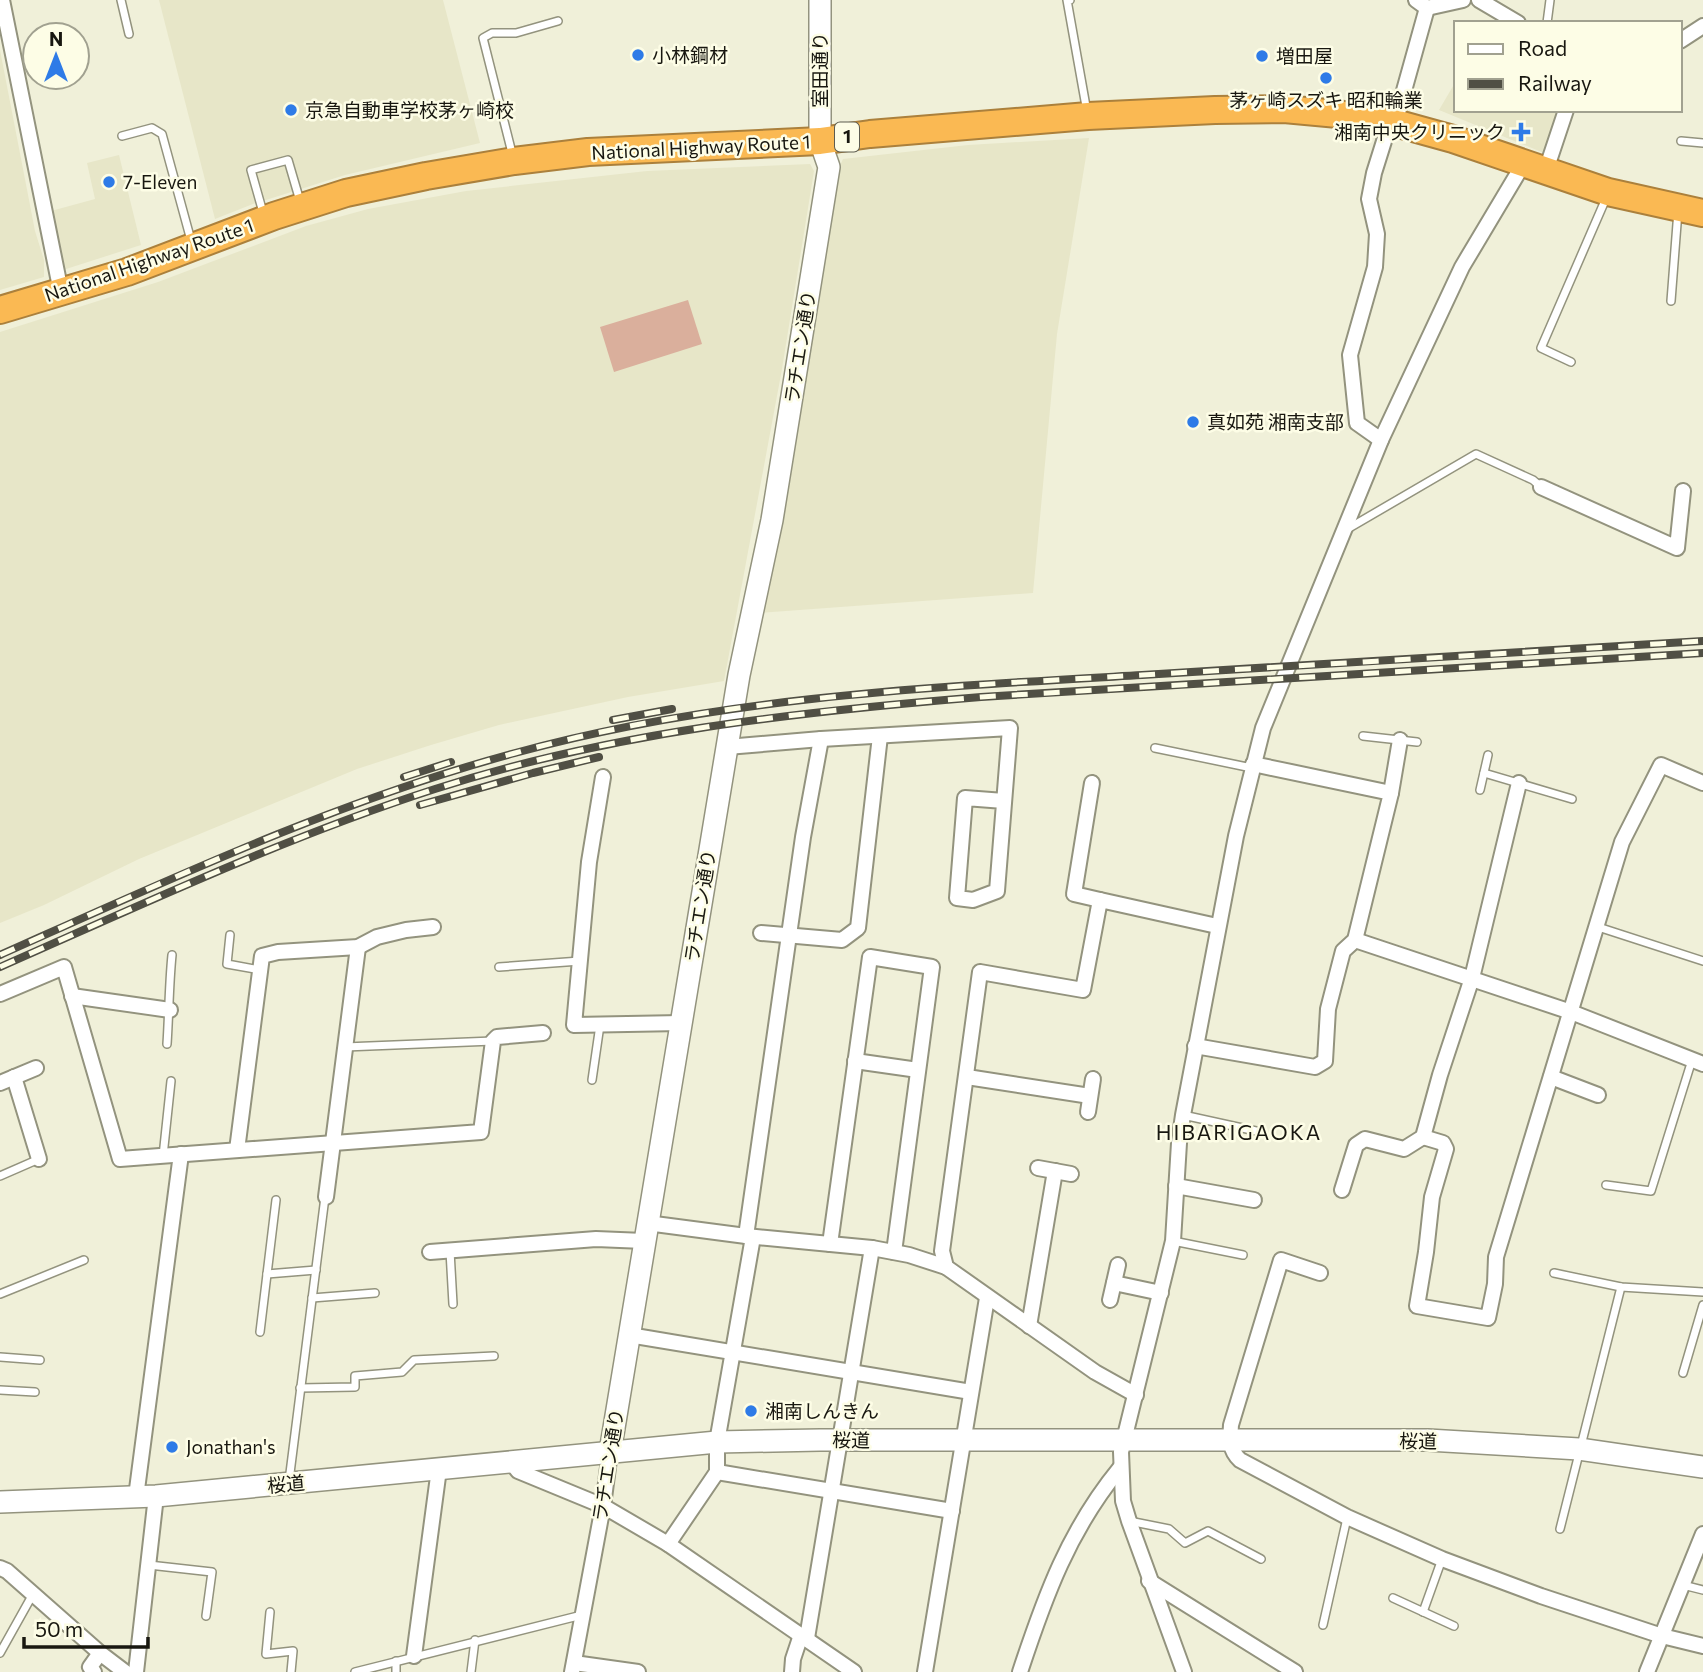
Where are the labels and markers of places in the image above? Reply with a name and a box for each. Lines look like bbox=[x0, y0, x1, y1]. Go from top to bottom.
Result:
place label: 小林鋼材 bbox=[652, 43, 728, 66]
place label: 増田屋 bbox=[1276, 44, 1333, 67]
marker: 小林鋼材 bbox=[630, 47, 646, 63]
marker: 増田屋 bbox=[1254, 48, 1270, 64]
marker: 茅ヶ崎スズキ 昭和輪業 bbox=[1318, 70, 1334, 86]
place label: 茅ヶ崎スズキ 昭和輪業 bbox=[1229, 88, 1423, 111]
place label: 京急自動車学校茅ヶ崎校 bbox=[305, 98, 514, 121]
marker: 京急自動車学校茅ヶ崎校 bbox=[283, 102, 299, 118]
place label: 湘南中央クリニック bbox=[1334, 120, 1505, 143]
marker: 湘南中央クリニック bbox=[1511, 122, 1531, 142]
place label: 7-Eleven bbox=[123, 170, 197, 193]
marker: 7-Eleven bbox=[101, 174, 117, 190]
place label: 真如苑 湘南支部 bbox=[1207, 410, 1344, 433]
marker: 真如苑 湘南支部 bbox=[1185, 414, 1201, 430]
place label: 湘南しんきん bbox=[765, 1399, 879, 1422]
marker: 湘南しんきん bbox=[743, 1403, 759, 1419]
place label: Jonathan's bbox=[186, 1435, 276, 1458]
marker: Jonathan's bbox=[164, 1439, 180, 1455]

